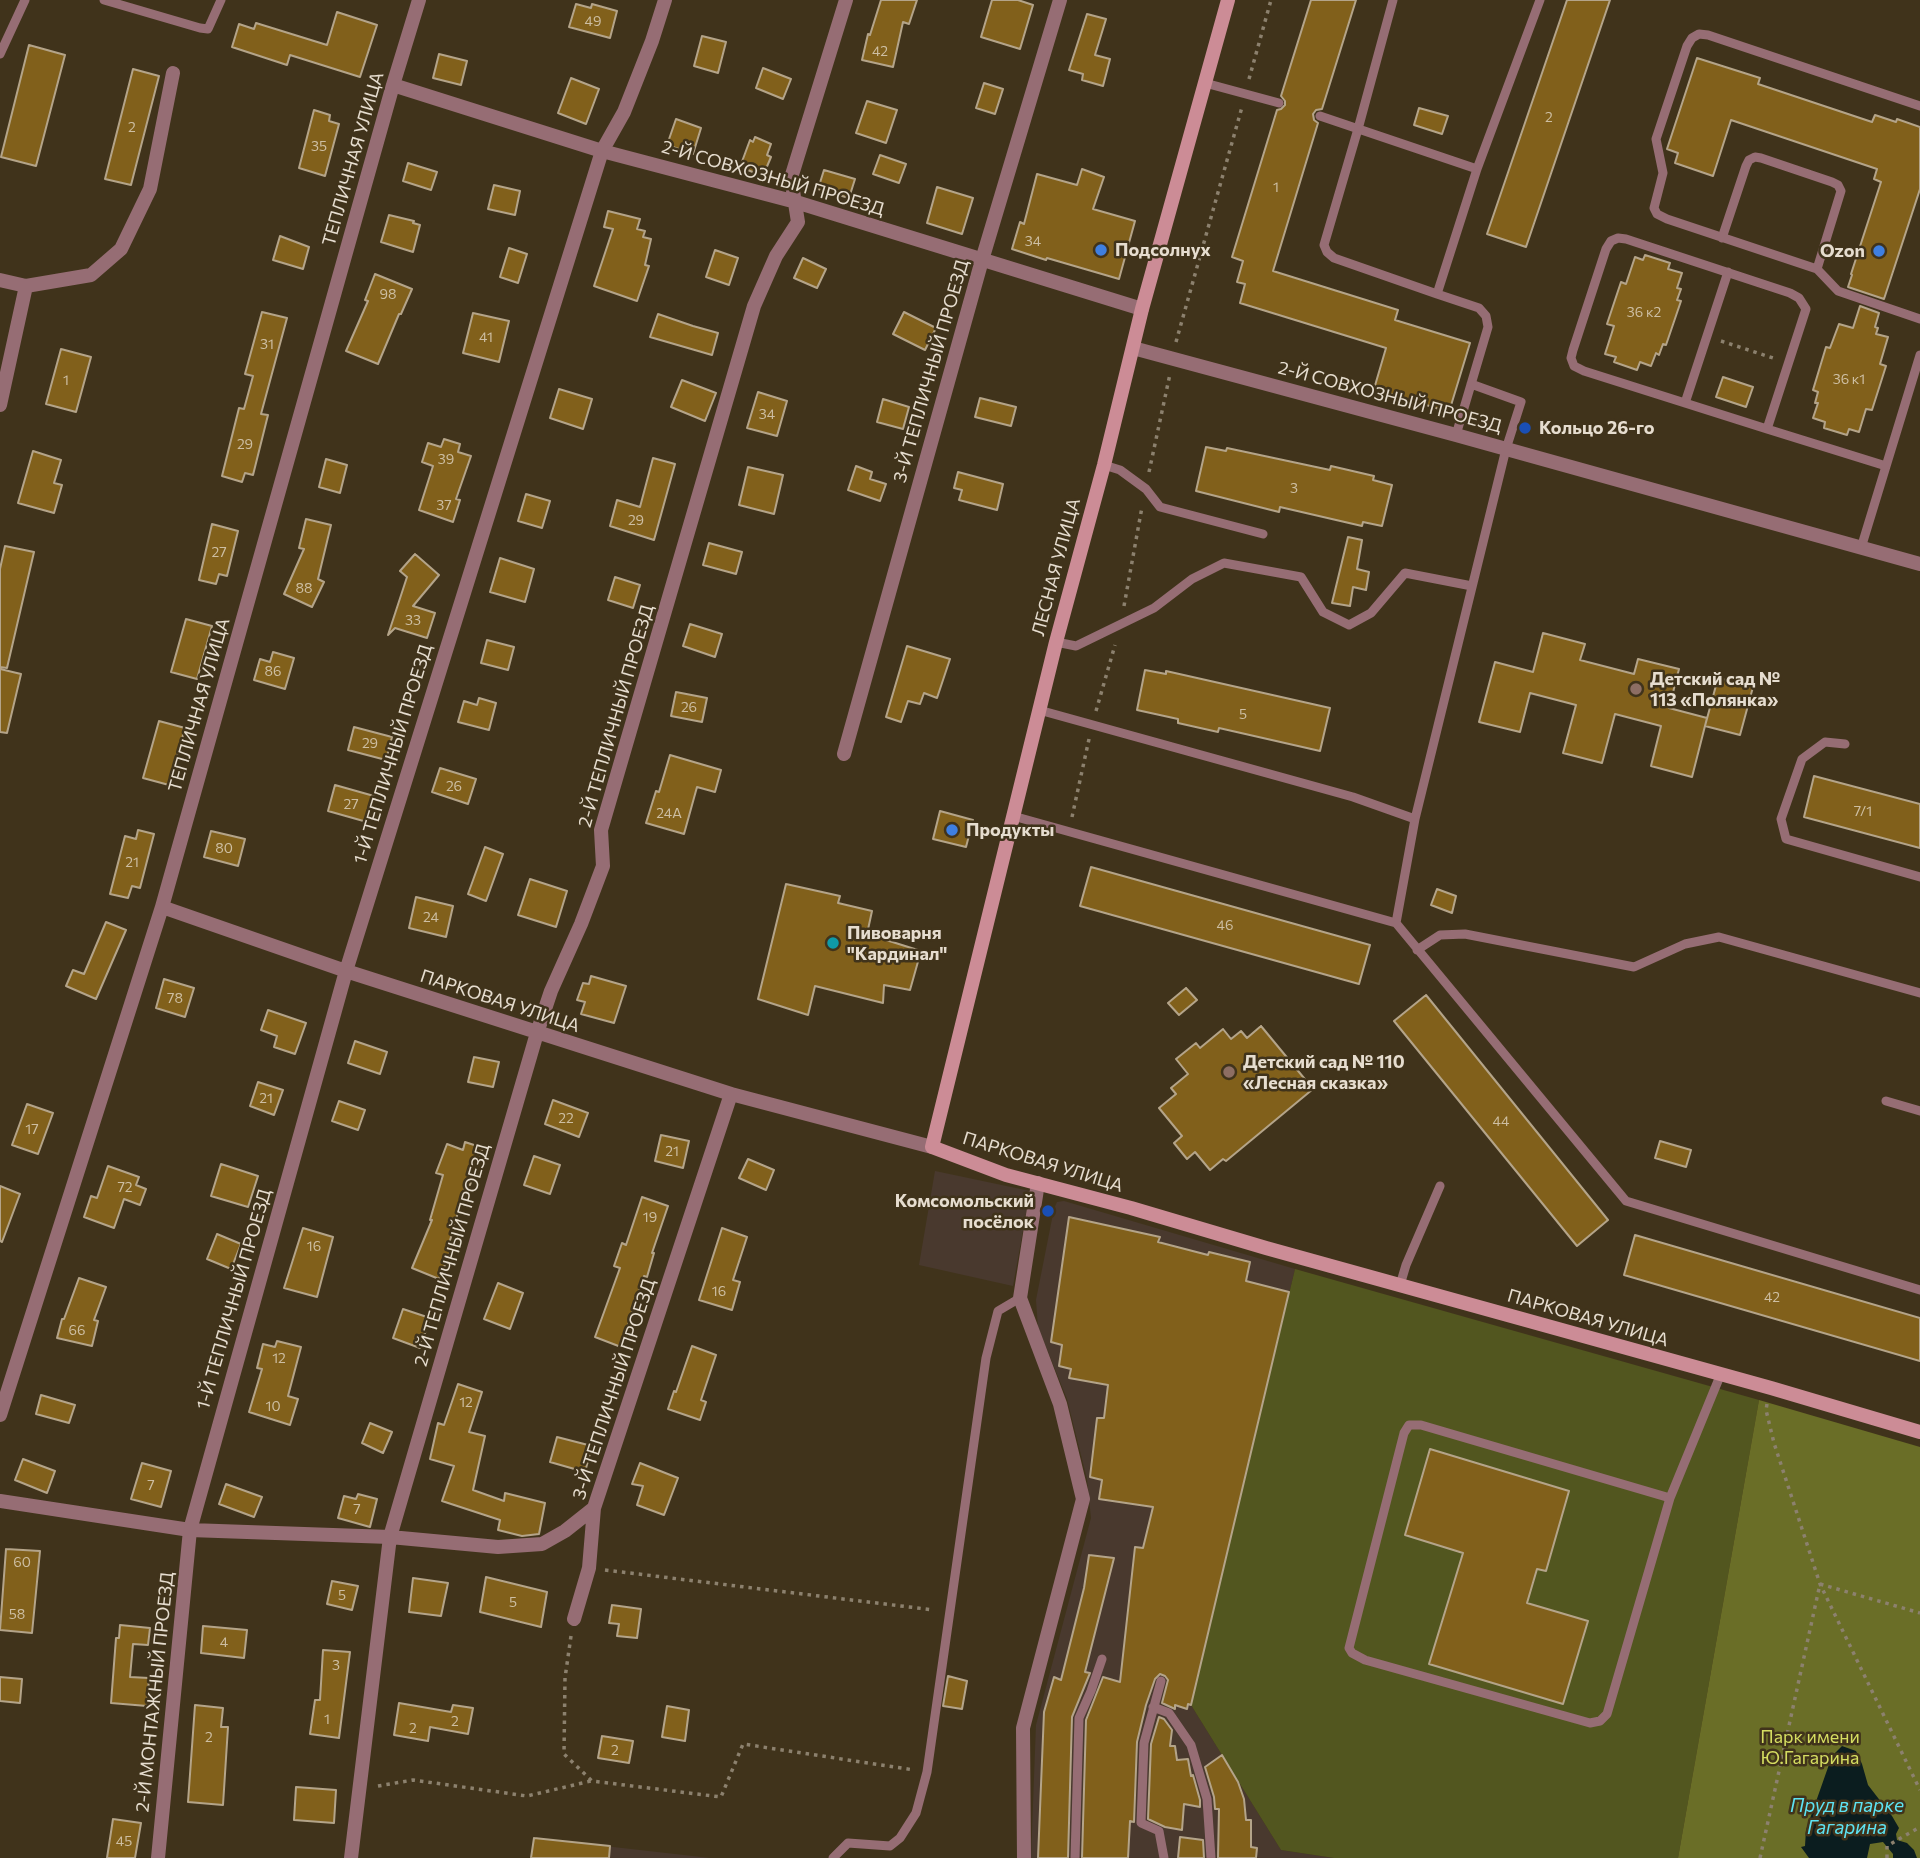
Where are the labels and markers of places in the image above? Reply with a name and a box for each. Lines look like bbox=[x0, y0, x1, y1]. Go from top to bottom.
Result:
place label: Подсолнух bbox=[1115, 239, 1211, 261]
place label: Ozon bbox=[1820, 240, 1865, 262]
marker: Подсолнух bbox=[1093, 242, 1109, 258]
marker: Ozon bbox=[1871, 243, 1887, 259]
place label: Кольцо 26-го bbox=[1539, 417, 1655, 439]
marker: Кольцо 26-го bbox=[1517, 420, 1533, 436]
place label: Детский сад № 113 «Полянка» bbox=[1650, 668, 1780, 710]
marker: Детский сад № 113 «Полянка» bbox=[1628, 681, 1644, 697]
place label: Продукты bbox=[966, 819, 1054, 841]
marker: Продукты bbox=[944, 822, 960, 838]
place label: Пивоварня "Кардинал" bbox=[847, 922, 947, 964]
marker: Пивоварня "Кардинал" bbox=[825, 935, 841, 951]
place label: Детский сад № 110 «Лесная сказка» bbox=[1243, 1051, 1405, 1094]
marker: Детский сад № 110 «Лесная сказка» bbox=[1221, 1064, 1237, 1080]
place label: Комсомольский посёлок bbox=[895, 1190, 1034, 1232]
marker: Комсомольский посёлок bbox=[1040, 1203, 1056, 1219]

